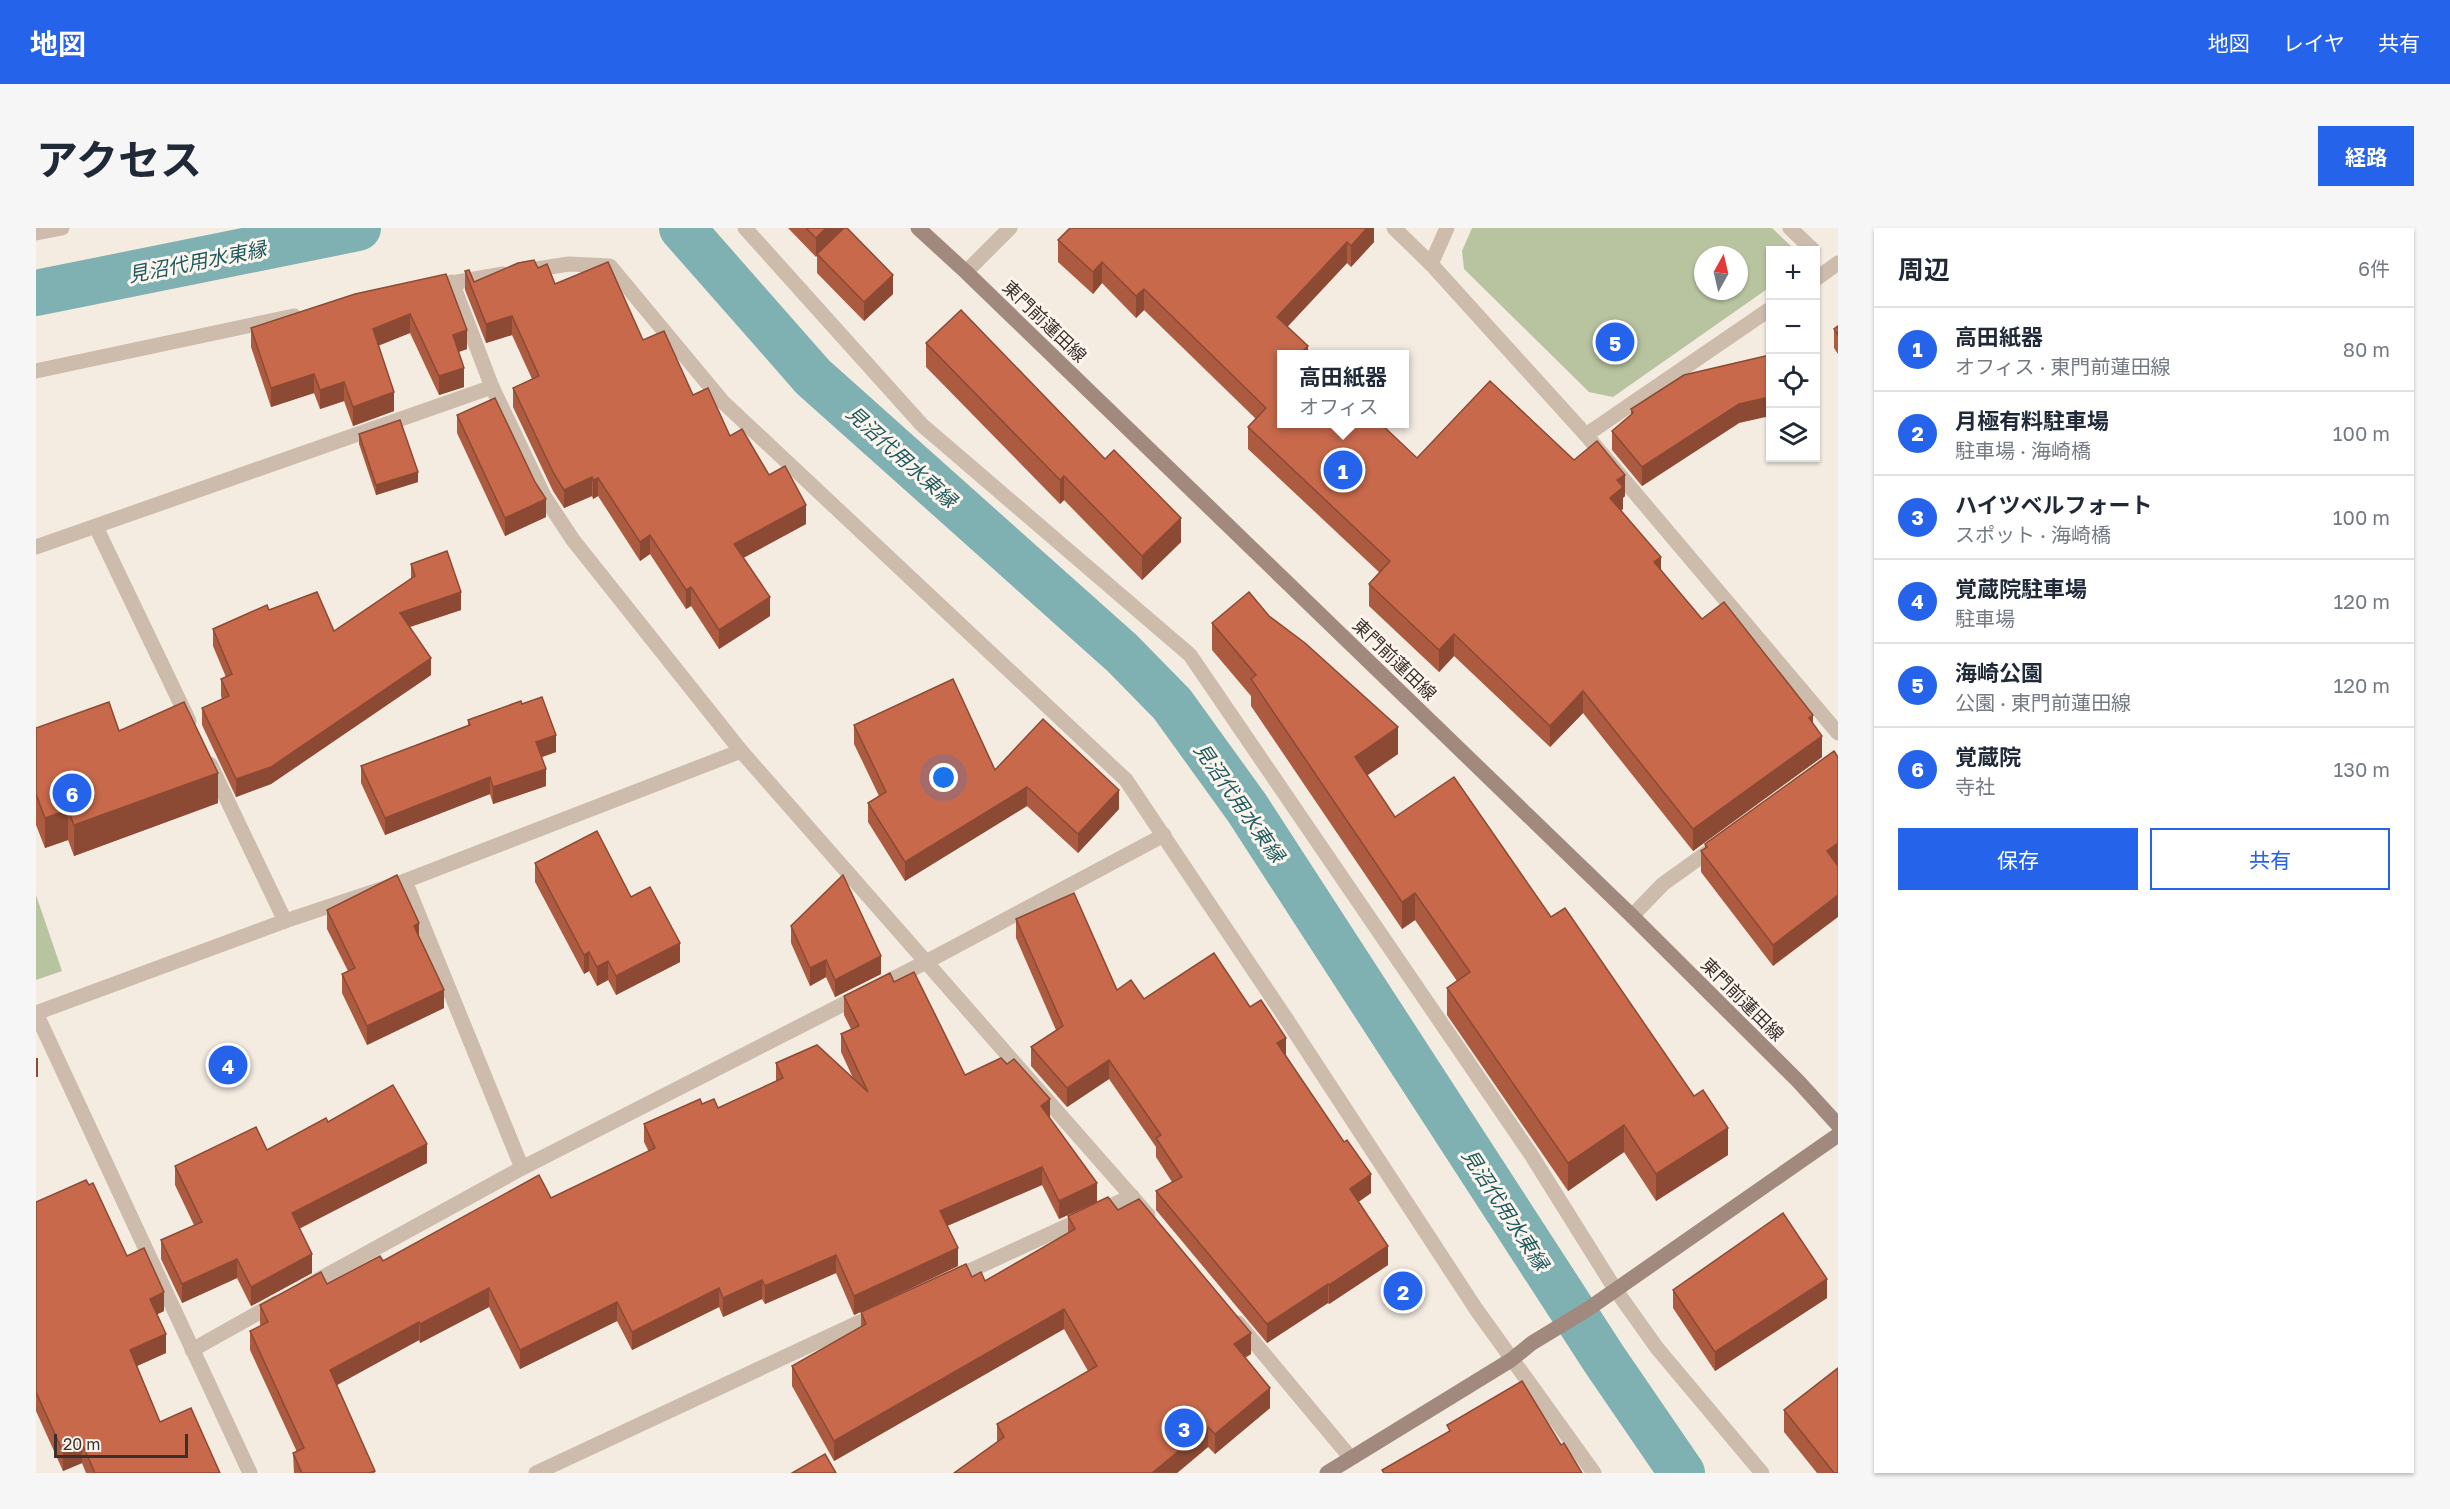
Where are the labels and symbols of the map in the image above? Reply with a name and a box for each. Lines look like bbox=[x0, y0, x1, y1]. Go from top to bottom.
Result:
water label: 見沼代用水東縁 bbox=[126, 235, 270, 286]
north arrow bbox=[1694, 246, 1748, 300]
street label: 東門前蓮田線 bbox=[999, 276, 1091, 366]
pin: 5 bbox=[1596, 320, 1634, 364]
water label: 見沼代用水東縁 bbox=[842, 400, 964, 513]
pin: 1 bbox=[1324, 448, 1362, 492]
street label: 東門前蓮田線 bbox=[1349, 614, 1441, 704]
water label: 見沼代用水東縁 bbox=[1190, 738, 1291, 868]
your location bbox=[929, 763, 958, 792]
pin: 6 bbox=[52, 770, 92, 816]
street label: 東門前蓮田線 bbox=[1697, 953, 1789, 1045]
pin: 4 bbox=[208, 1042, 248, 1088]
water label: 見沼代用水東縁 bbox=[1458, 1144, 1555, 1276]
pin: 2 bbox=[1384, 1268, 1422, 1314]
pin: 3 bbox=[1164, 1406, 1204, 1450]
scale bar bbox=[54, 1431, 188, 1458]

